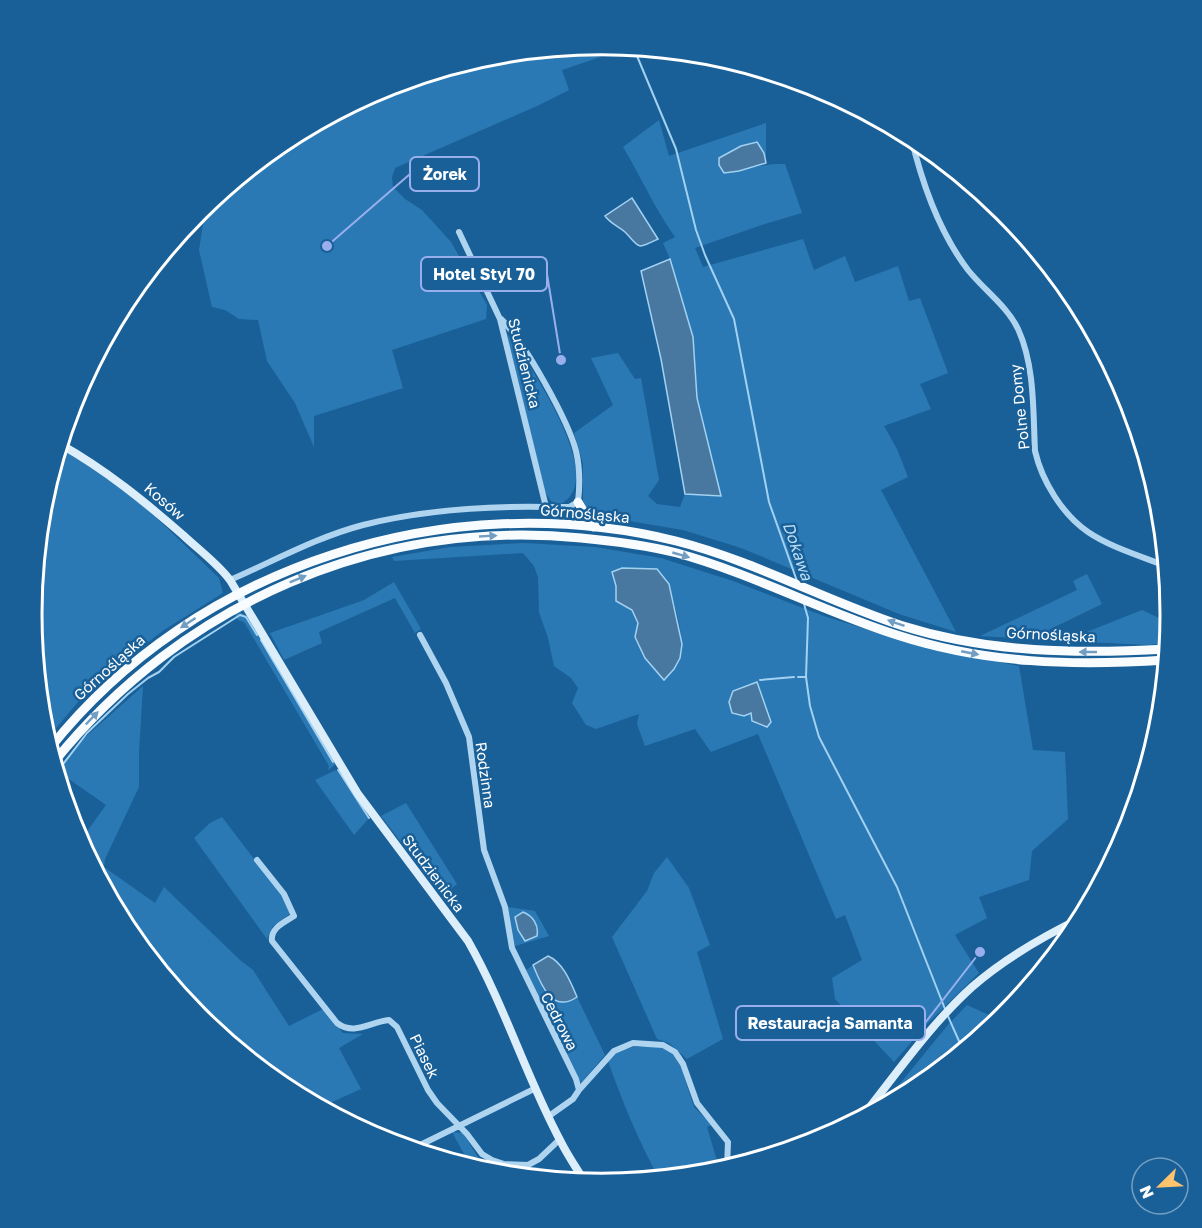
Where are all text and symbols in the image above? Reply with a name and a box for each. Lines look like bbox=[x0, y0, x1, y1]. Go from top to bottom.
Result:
callout: Żorek bbox=[410, 157, 479, 191]
text: Żorek bbox=[423, 164, 468, 184]
callout: Hotel Styl 70 bbox=[421, 257, 547, 291]
text: Hotel Styl 70 bbox=[433, 264, 535, 284]
street label: Studzienicka bbox=[505, 316, 545, 410]
street label: Polne Domy bbox=[1005, 363, 1032, 451]
street label: Kosów bbox=[141, 478, 189, 524]
street label: Górnośląska bbox=[540, 500, 630, 526]
water label: Dokawa bbox=[779, 519, 818, 584]
one-way arrow bbox=[478, 532, 497, 541]
one-way arrow bbox=[672, 550, 690, 560]
one-way arrow bbox=[290, 574, 308, 584]
one-way arrow bbox=[181, 617, 197, 629]
one-way arrow bbox=[887, 618, 905, 628]
street label: Górnośląska bbox=[1006, 623, 1096, 645]
street label: Górnośląska bbox=[70, 630, 148, 704]
one-way arrow bbox=[1078, 647, 1097, 657]
one-way arrow bbox=[960, 649, 979, 658]
one-way arrow bbox=[85, 710, 99, 725]
street label: Rodzinna bbox=[472, 741, 500, 809]
street label: Studzienicka bbox=[399, 831, 469, 915]
street label: Cedrowa bbox=[538, 989, 582, 1053]
callout: Restauracja Samanta bbox=[736, 1006, 925, 1040]
text: Restauracja Samanta bbox=[747, 1013, 913, 1033]
street label: Piasek bbox=[407, 1031, 444, 1082]
north arrow bbox=[1130, 1156, 1190, 1216]
text: N bbox=[1135, 1182, 1158, 1202]

